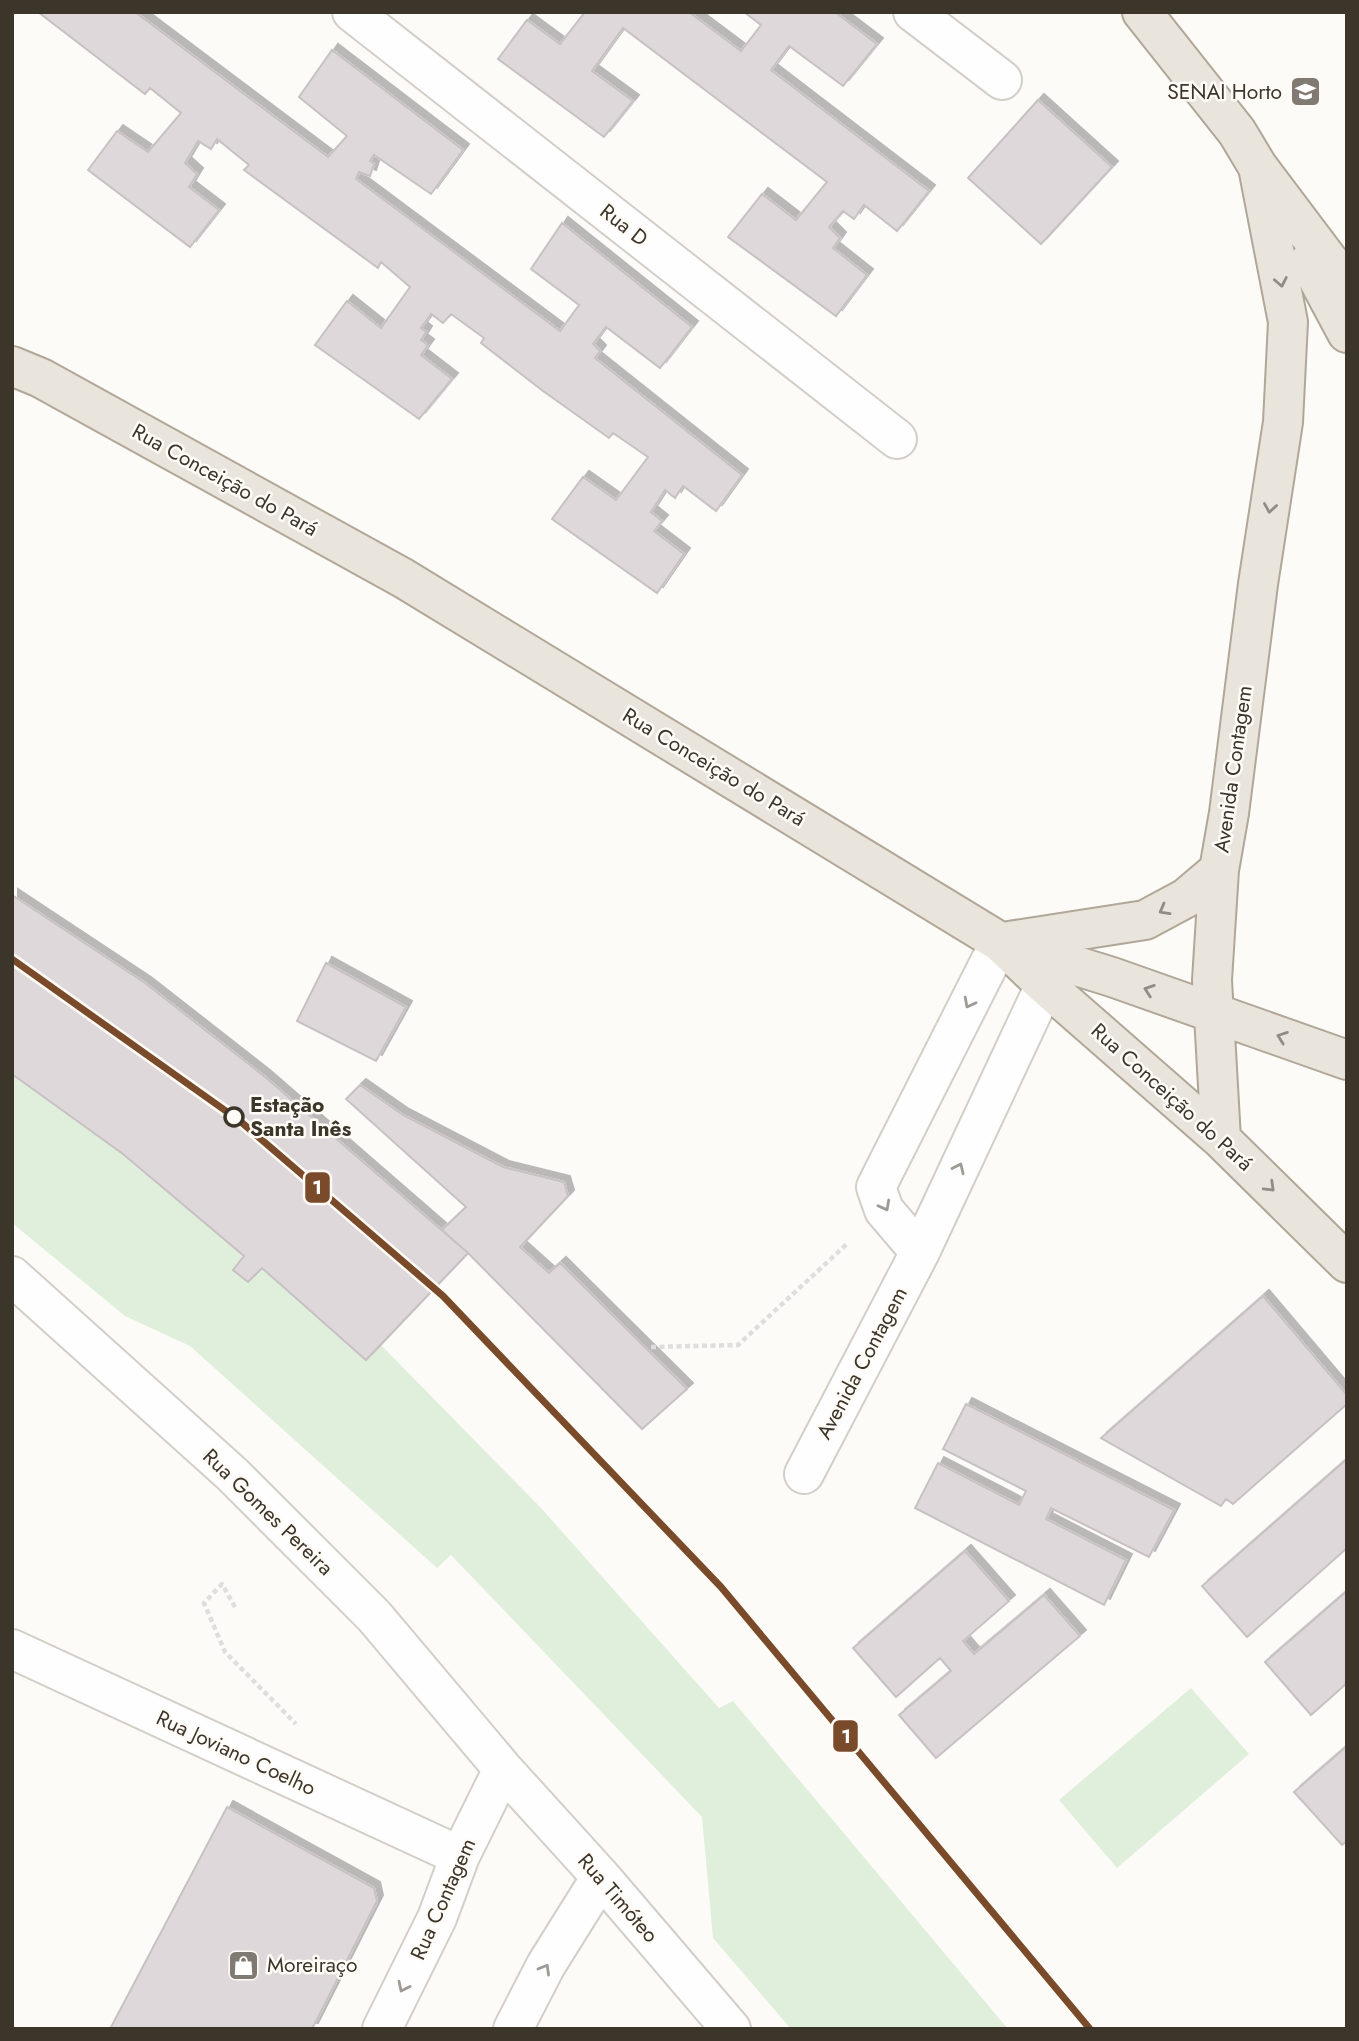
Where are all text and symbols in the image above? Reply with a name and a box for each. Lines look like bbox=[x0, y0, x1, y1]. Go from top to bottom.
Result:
school or university icon: SENAI Horto bbox=[1288, 75, 1322, 109]
place label: SENAI Horto bbox=[1167, 77, 1282, 107]
street label: Rua D bbox=[594, 197, 654, 253]
one-way arrow bbox=[1272, 276, 1287, 288]
street label: Rua Conceição do Pará bbox=[127, 416, 323, 544]
one-way arrow bbox=[1262, 502, 1277, 514]
street label: Avenida Contagem bbox=[1206, 683, 1260, 855]
street label: Rua Conceição do Pará bbox=[617, 700, 811, 834]
one-way arrow bbox=[1158, 902, 1171, 915]
one-way arrow bbox=[1143, 984, 1155, 998]
one-way arrow bbox=[964, 996, 978, 1008]
street label: Rua Conceição do Pará bbox=[1085, 1016, 1259, 1178]
one-way arrow bbox=[1277, 1031, 1289, 1045]
place label: Estação Santa Inês bbox=[250, 1090, 352, 1144]
marker: Estação Santa Inês bbox=[224, 1107, 244, 1127]
one-way arrow bbox=[951, 1163, 965, 1175]
line badge: 1 bbox=[304, 1171, 331, 1204]
text: 1 bbox=[312, 1174, 322, 1201]
one-way arrow bbox=[1262, 1178, 1275, 1191]
one-way arrow bbox=[876, 1199, 890, 1212]
street label: Avenida Contagem bbox=[809, 1282, 915, 1444]
street label: Rua Gomes Pereira bbox=[196, 1442, 340, 1582]
street label: Rua Joviano Coelho bbox=[151, 1703, 321, 1803]
line badge: 1 bbox=[832, 1719, 859, 1753]
text: 1 bbox=[841, 1723, 851, 1750]
street label: Rua Contagem bbox=[403, 1833, 483, 1965]
street label: Rua Timóteo bbox=[571, 1847, 665, 1949]
shop icon: Moreiraço bbox=[227, 1948, 261, 1982]
place label: Moreiraço bbox=[267, 1950, 357, 1980]
one-way arrow bbox=[537, 1963, 550, 1976]
one-way arrow bbox=[397, 1980, 411, 1992]

